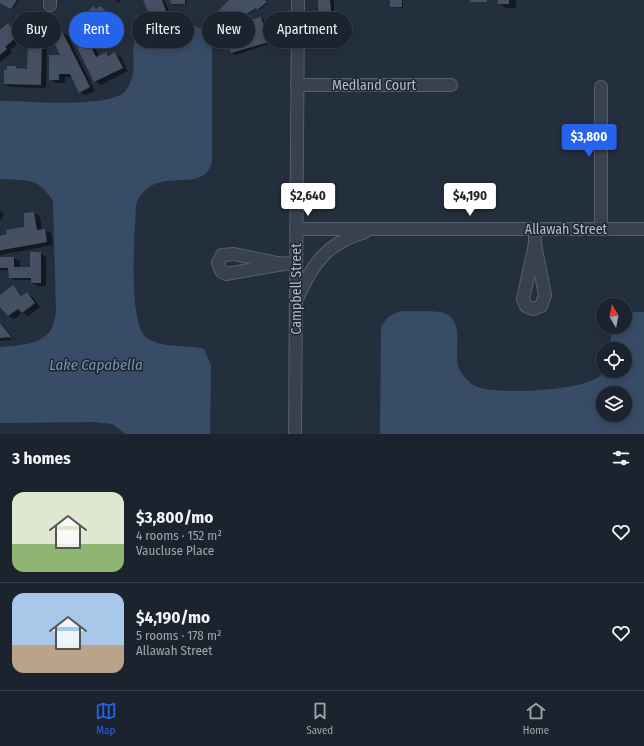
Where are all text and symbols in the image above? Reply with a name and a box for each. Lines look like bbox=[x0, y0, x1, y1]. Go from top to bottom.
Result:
chip: Buy bbox=[12, 12, 61, 48]
chip: Rent bbox=[69, 12, 124, 48]
chip: Filters bbox=[132, 12, 194, 48]
chip: New bbox=[202, 12, 255, 48]
chip: Apartment bbox=[263, 12, 352, 48]
street label: Medland Court bbox=[332, 77, 416, 94]
pin: $3,800 bbox=[556, 124, 622, 158]
text: $3,800 bbox=[571, 129, 607, 144]
pin: $2,640 bbox=[275, 183, 341, 217]
pin: $4,190 bbox=[437, 183, 503, 217]
text: $2,640 bbox=[290, 188, 326, 203]
text: $4,190 bbox=[453, 188, 487, 203]
street label: Allawah Street bbox=[525, 221, 608, 238]
street label: Campbell Street bbox=[288, 243, 305, 335]
north arrow bbox=[596, 298, 632, 334]
map controls bbox=[596, 298, 632, 422]
button: locate bbox=[596, 342, 632, 378]
water label: Lake Capabella bbox=[49, 356, 143, 374]
button: layers bbox=[596, 386, 632, 422]
icon: filters bbox=[610, 447, 632, 469]
text: 3 homes bbox=[12, 448, 71, 469]
text: $3,800/mo bbox=[136, 507, 213, 528]
icon: home bbox=[44, 508, 92, 556]
icon: heart bbox=[610, 521, 632, 543]
text: 4 rooms · 152 m² bbox=[136, 528, 222, 543]
text: Vaucluse Place bbox=[136, 543, 214, 558]
text: $4,190/mo bbox=[136, 607, 210, 628]
icon: home bbox=[44, 609, 92, 657]
icon: heart bbox=[610, 622, 632, 644]
text: 5 rooms · 178 m² bbox=[136, 628, 222, 643]
text: Allawah Street bbox=[136, 643, 213, 658]
tab: Map bbox=[95, 700, 117, 737]
tab: Saved bbox=[306, 700, 333, 737]
tab: Home bbox=[523, 700, 549, 737]

